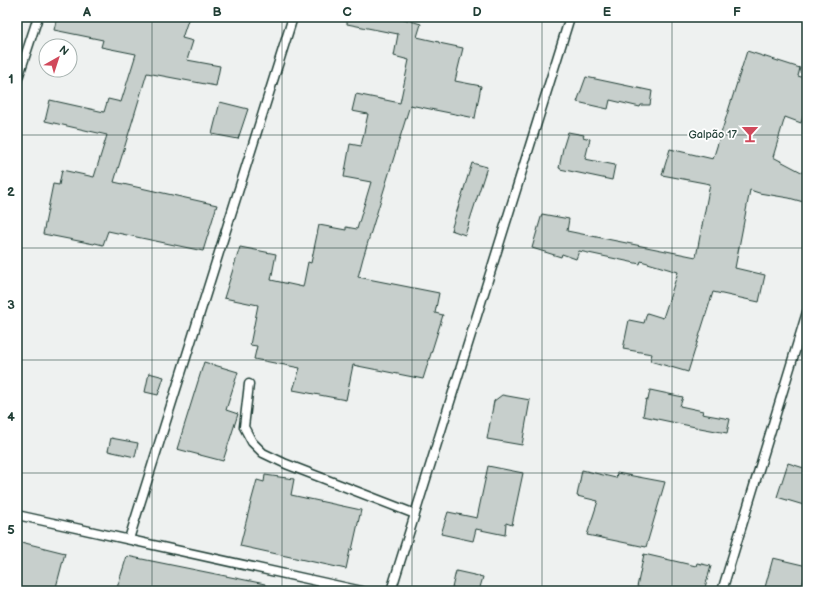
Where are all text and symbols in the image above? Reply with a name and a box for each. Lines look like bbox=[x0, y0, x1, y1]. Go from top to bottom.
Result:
text: A bbox=[82, 4, 91, 20]
text: B bbox=[212, 4, 222, 20]
text: C bbox=[342, 4, 352, 20]
text: D bbox=[472, 4, 482, 20]
text: E bbox=[603, 4, 612, 20]
text: F bbox=[733, 4, 741, 20]
north arrow bbox=[38, 38, 78, 78]
text: N bbox=[57, 43, 71, 58]
text: 1 bbox=[8, 71, 14, 87]
bar icon: Galpão 17 bbox=[740, 124, 760, 144]
place label: Galpão 17 bbox=[689, 128, 738, 141]
text: 2 bbox=[7, 184, 15, 200]
text: 3 bbox=[7, 297, 15, 313]
text: 4 bbox=[7, 409, 15, 425]
text: 5 bbox=[7, 522, 15, 538]

